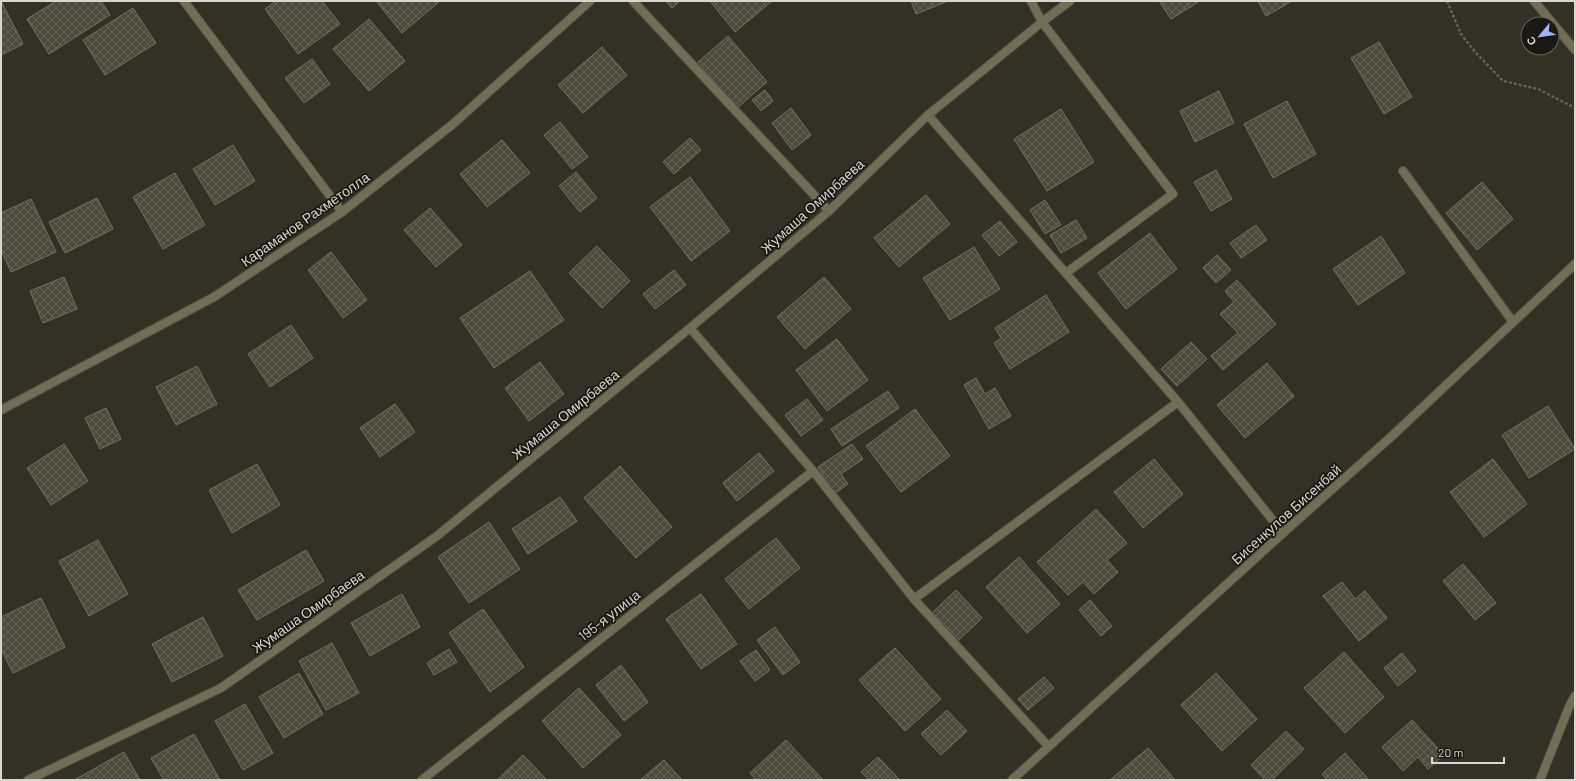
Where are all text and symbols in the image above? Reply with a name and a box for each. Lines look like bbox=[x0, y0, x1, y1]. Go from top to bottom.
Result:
north arrow bbox=[1520, 16, 1560, 56]
text: С bbox=[1523, 34, 1538, 48]
street label: Жумаша Омирбаева bbox=[757, 155, 867, 257]
street label: Караманов Рахметолла bbox=[237, 168, 373, 270]
street label: Жумаша Омирбаева bbox=[508, 365, 622, 463]
street label: Бисенкулов Бисенбай bbox=[1228, 460, 1344, 568]
street label: Жумаша Омирбаева bbox=[249, 566, 368, 656]
street label: 195-я улица bbox=[575, 585, 643, 644]
scale bar bbox=[1432, 739, 1504, 765]
text: 20 m bbox=[1438, 745, 1464, 759]

